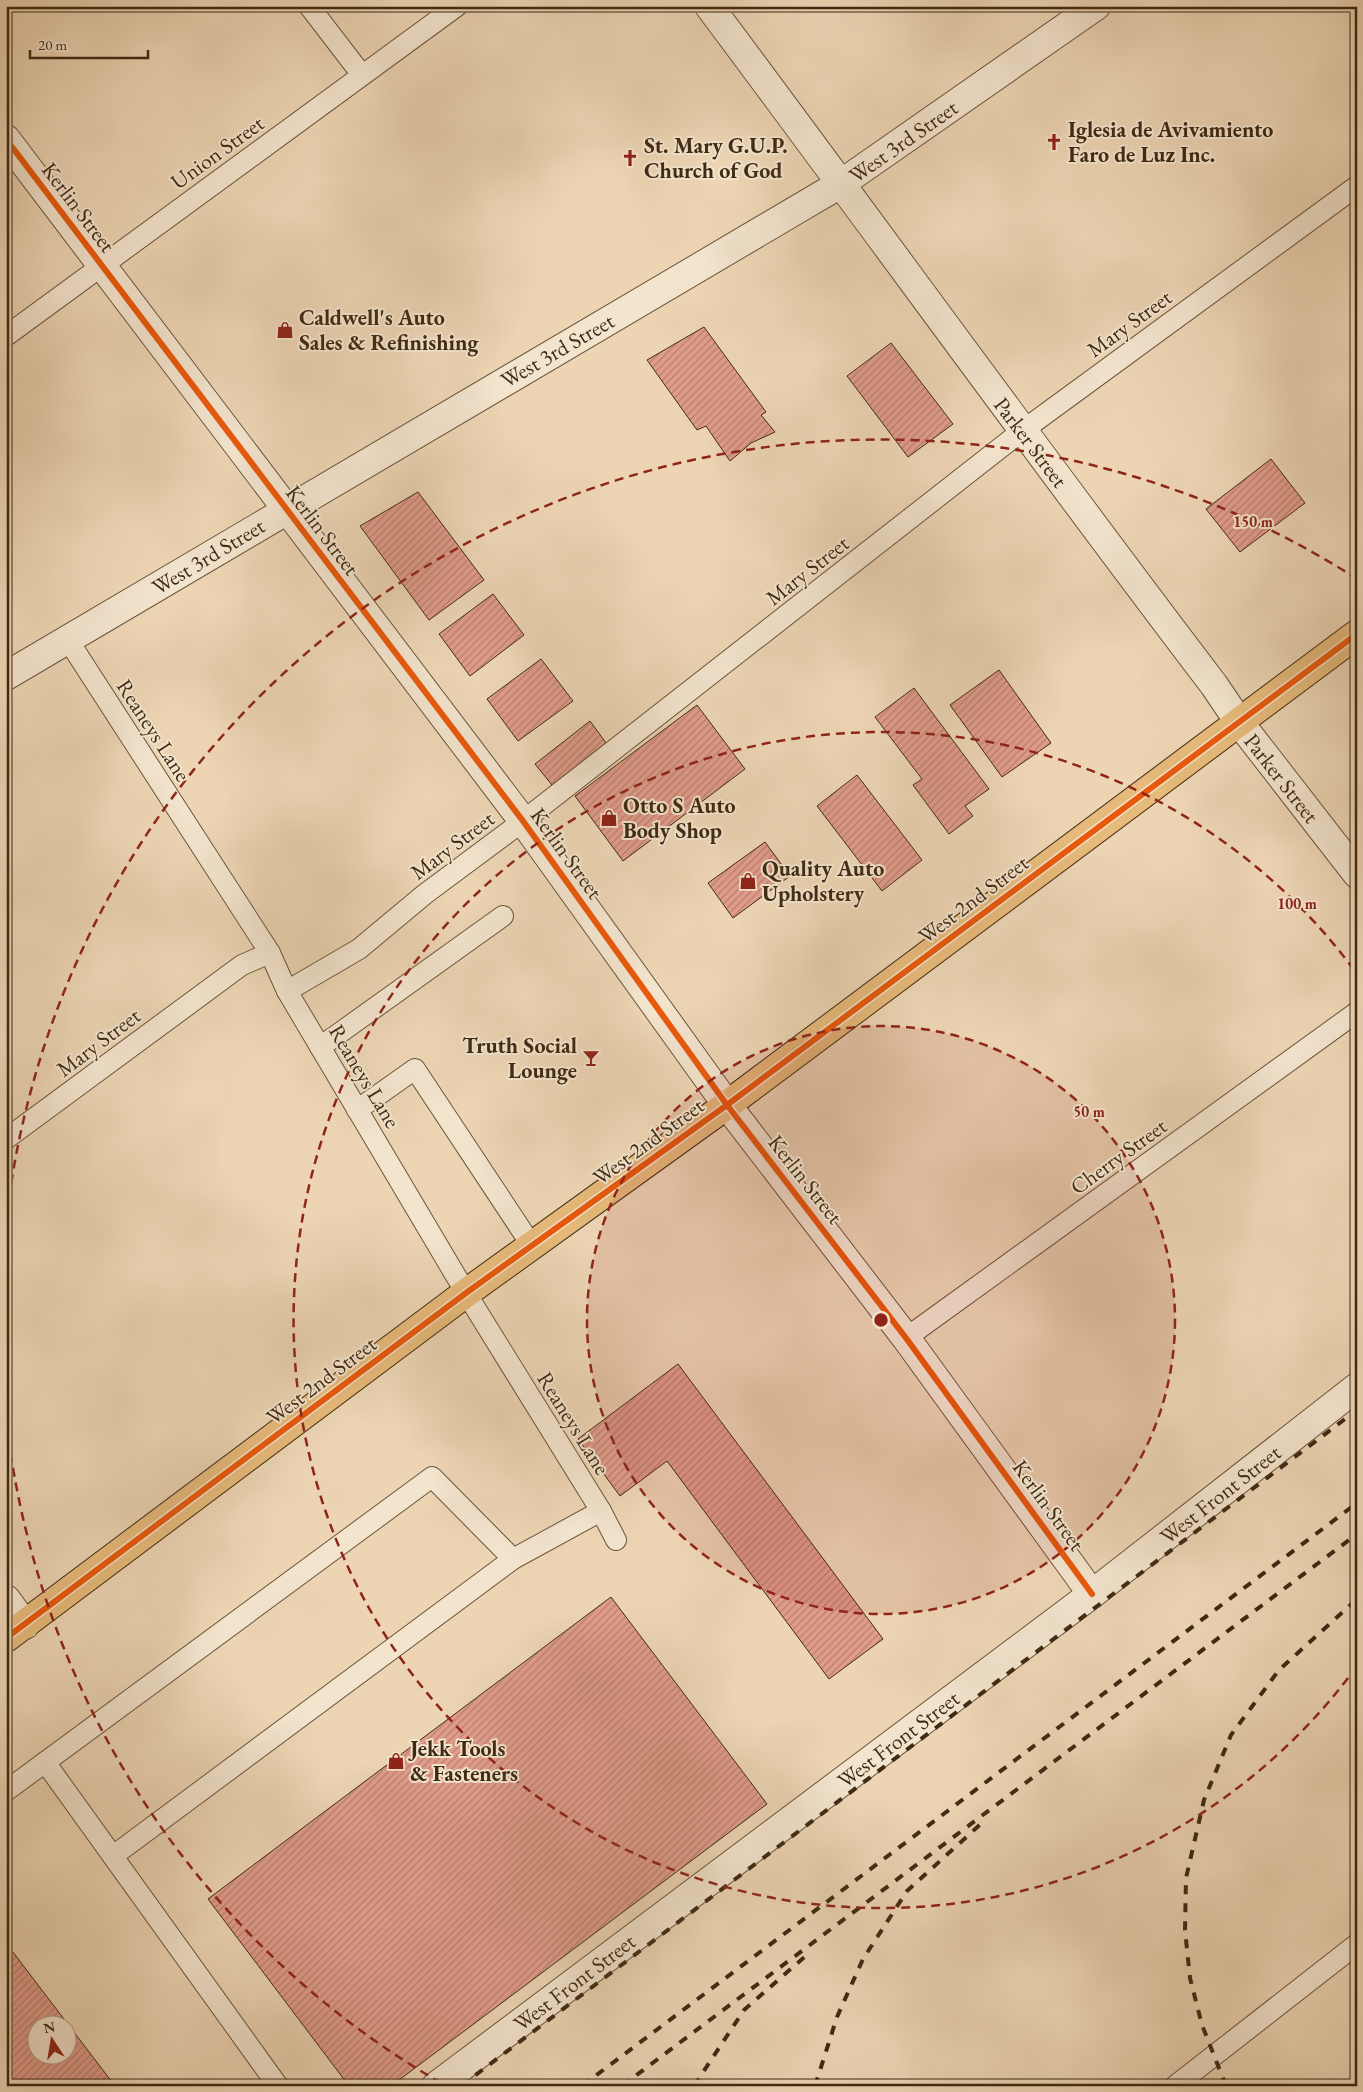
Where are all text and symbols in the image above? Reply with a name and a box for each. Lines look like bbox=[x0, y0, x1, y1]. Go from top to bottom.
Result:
scale bar bbox=[30, 28, 148, 60]
text: 20 m bbox=[38, 35, 67, 54]
street label: West 3rd Street bbox=[843, 93, 964, 190]
street label: Union Street bbox=[165, 109, 270, 196]
place label: Iglesia de Avivamiento Faro de Luz Inc. bbox=[1068, 115, 1273, 169]
place label: St. Mary G.U.P. Church of God bbox=[644, 131, 788, 185]
church icon: Iglesia de Avivamiento Faro de Luz Inc. bbox=[1044, 132, 1064, 152]
church icon: St. Mary G.U.P. Church of God bbox=[620, 148, 640, 168]
street label: Kerlin Street bbox=[35, 156, 122, 258]
street label: Mary Street bbox=[1081, 283, 1177, 364]
place label: Caldwell's Auto Sales & Refinishing bbox=[299, 303, 480, 357]
street label: West 3rd Street bbox=[495, 306, 619, 395]
shop icon: Caldwell's Auto Sales & Refinishing bbox=[275, 320, 295, 340]
street label: Parker Street bbox=[987, 391, 1074, 493]
street label: Kerlin Street bbox=[279, 479, 366, 581]
street label: West 3rd Street bbox=[146, 511, 270, 601]
text: 150 m bbox=[1233, 512, 1273, 531]
street label: Mary Street bbox=[760, 529, 855, 612]
street label: Reaneys Lane bbox=[110, 674, 198, 787]
street label: Parker Street bbox=[1238, 728, 1326, 829]
place label: Otto S Auto Body Shop bbox=[623, 791, 736, 845]
street label: Kerlin Street bbox=[524, 802, 610, 905]
street label: Mary Street bbox=[404, 804, 500, 886]
shop icon: Otto S Auto Body Shop bbox=[599, 808, 619, 828]
street label: West 2nd Street bbox=[912, 848, 1034, 950]
place label: Quality Auto Upholstery bbox=[762, 854, 884, 908]
shop icon: Quality Auto Upholstery bbox=[738, 871, 758, 891]
text: 100 m bbox=[1277, 894, 1317, 913]
street label: Mary Street bbox=[50, 1001, 146, 1083]
street label: Reaneys Lane bbox=[322, 1019, 407, 1134]
place label: Truth Social Lounge bbox=[462, 1031, 577, 1085]
bar icon: Truth Social Lounge bbox=[581, 1048, 601, 1068]
street label: West 2nd Street bbox=[587, 1091, 710, 1192]
text: 50 m bbox=[1073, 1102, 1105, 1121]
street label: Cherry Street bbox=[1064, 1112, 1172, 1201]
street label: Kerlin Street bbox=[762, 1129, 850, 1230]
centre of rings bbox=[872, 1311, 890, 1329]
street label: West 2nd Street bbox=[260, 1329, 382, 1431]
street label: Reaneys Lane bbox=[530, 1366, 617, 1481]
street label: West Front Street bbox=[1154, 1438, 1287, 1551]
street label: Kerlin Street bbox=[1006, 1454, 1092, 1557]
street label: West Front Street bbox=[831, 1684, 965, 1795]
place label: Jekk Tools & Fasteners bbox=[408, 1734, 518, 1788]
shop icon: Jekk Tools & Fasteners bbox=[386, 1751, 406, 1771]
street label: West Front Street bbox=[507, 1927, 641, 2038]
north arrow bbox=[28, 2014, 78, 2064]
text: N bbox=[42, 2017, 57, 2037]

